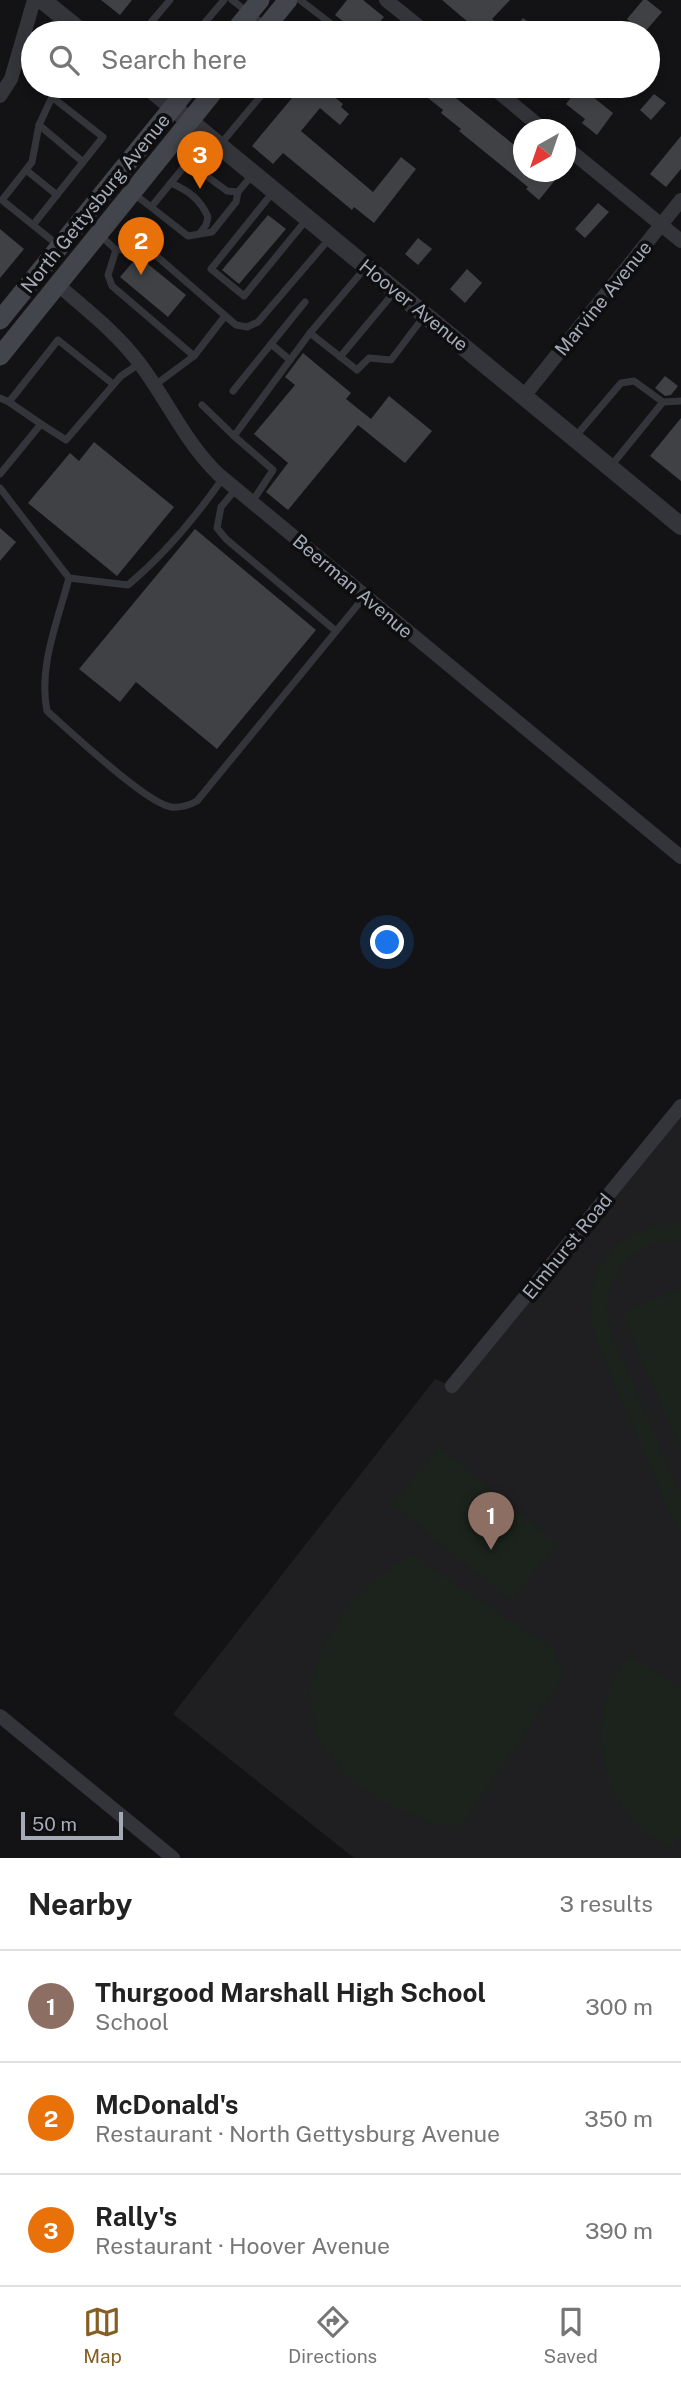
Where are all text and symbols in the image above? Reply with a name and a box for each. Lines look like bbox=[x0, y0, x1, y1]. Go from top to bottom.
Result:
search box bbox=[21, 21, 660, 98]
icon: search bbox=[45, 41, 83, 79]
text: Search here bbox=[101, 44, 247, 75]
street label: North Gettysburg Avenue bbox=[16, 109, 174, 297]
north arrow bbox=[513, 119, 576, 182]
pin: 3 bbox=[177, 131, 223, 189]
pin: 2 bbox=[118, 217, 164, 275]
street label: Marvine Avenue bbox=[550, 236, 656, 360]
street label: Hoover Avenue bbox=[355, 255, 473, 355]
street label: Beerman Avenue bbox=[289, 530, 417, 642]
your location bbox=[370, 925, 404, 959]
street label: Elmhurst Road bbox=[518, 1189, 616, 1303]
pin: 1 bbox=[468, 1492, 514, 1550]
scale bar bbox=[21, 1809, 122, 1841]
text: 50 m bbox=[32, 1813, 77, 1835]
text: Nearby bbox=[28, 1886, 132, 1922]
text: 3 results bbox=[559, 1890, 653, 1917]
text: Thurgood Marshall High School bbox=[95, 1977, 486, 2008]
text: 1 bbox=[46, 1993, 56, 2020]
text: 300 m bbox=[585, 1993, 653, 2020]
text: School bbox=[95, 2008, 169, 2035]
text: McDonald's bbox=[95, 2089, 238, 2120]
text: 2 bbox=[44, 2105, 58, 2132]
text: 350 m bbox=[584, 2105, 653, 2132]
text: Restaurant · North Gettysburg Avenue bbox=[95, 2120, 500, 2147]
text: Rally's bbox=[95, 2201, 177, 2232]
text: 3 bbox=[43, 2217, 59, 2244]
text: 390 m bbox=[585, 2217, 653, 2244]
text: Restaurant · Hoover Avenue bbox=[95, 2232, 390, 2259]
tab: Map bbox=[83, 2303, 122, 2367]
tab: Directions bbox=[288, 2303, 377, 2367]
tab: Saved bbox=[544, 2303, 598, 2367]

